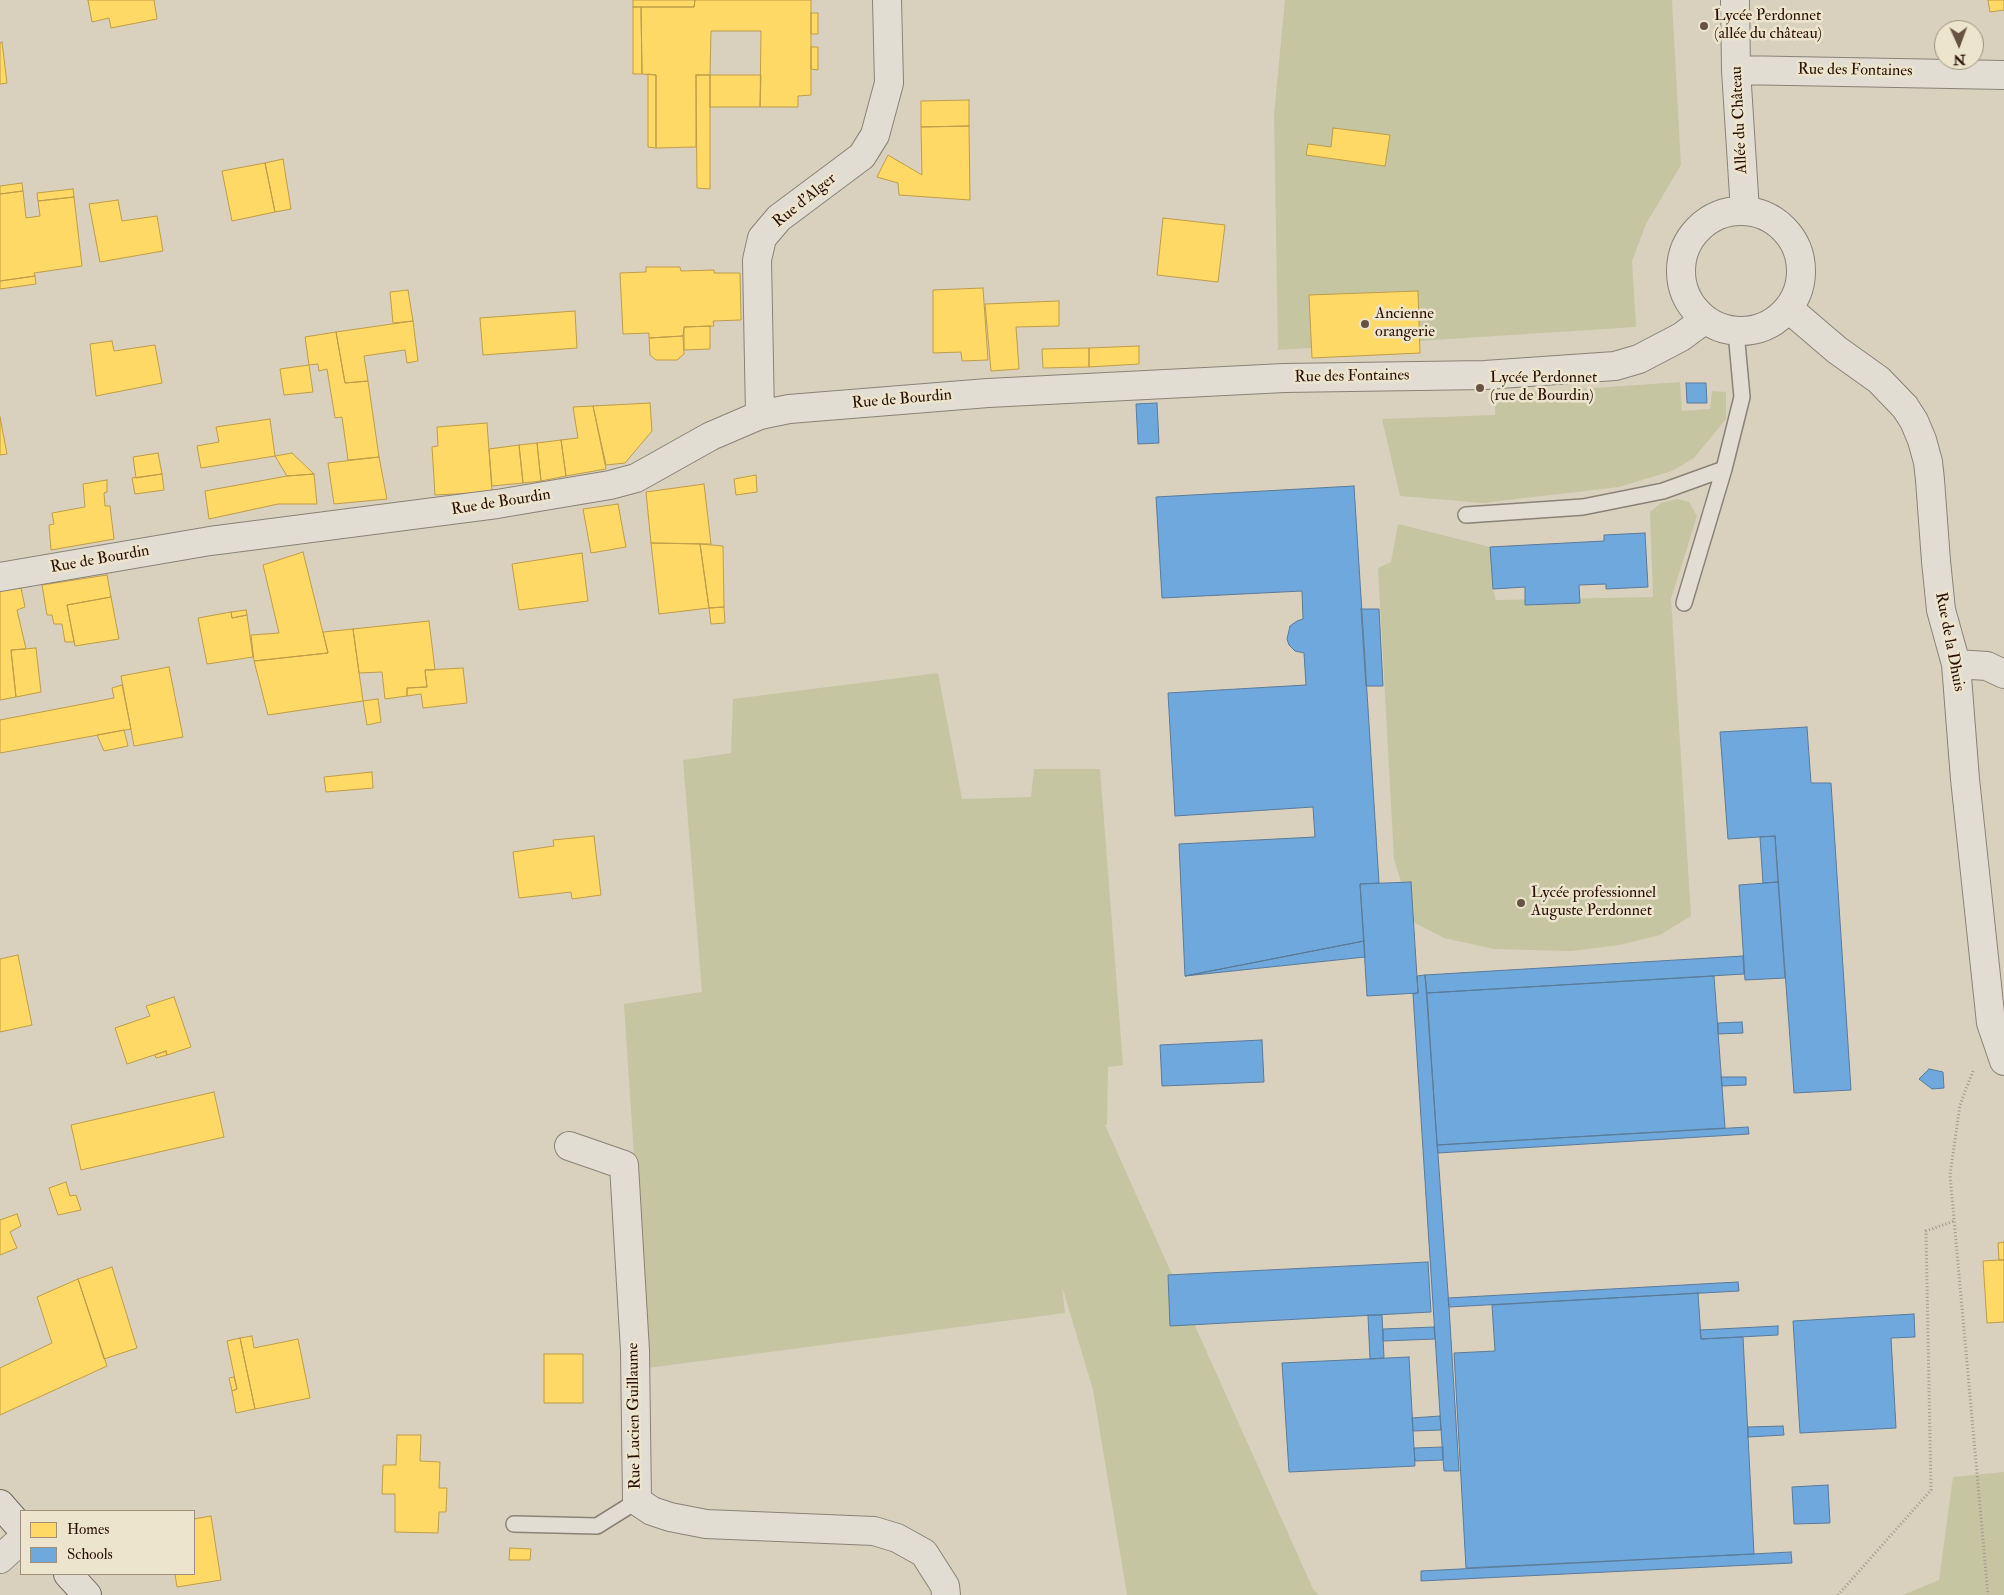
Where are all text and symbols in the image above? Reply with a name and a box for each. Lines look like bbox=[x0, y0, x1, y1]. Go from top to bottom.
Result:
place label: Lycée Perdonnet (allée du château) bbox=[1714, 7, 1822, 45]
marker: Lycée Perdonnet (allée du château) bbox=[1698, 20, 1710, 32]
north arrow bbox=[1934, 20, 1984, 70]
text: N bbox=[1953, 51, 1966, 68]
street label: Rue des Fontaines bbox=[1797, 60, 1913, 82]
street label: Allée du Château bbox=[1728, 66, 1752, 174]
street label: Rue d'Alger bbox=[770, 170, 840, 232]
place label: Ancienne orangerie bbox=[1375, 305, 1435, 343]
marker: Ancienne orangerie bbox=[1359, 318, 1371, 330]
street label: Rue des Fontaines bbox=[1294, 366, 1410, 388]
place label: Lycée Perdonnet (rue de Bourdin) bbox=[1490, 369, 1597, 407]
marker: Lycée Perdonnet (rue de Bourdin) bbox=[1474, 382, 1486, 394]
street label: Rue de Bourdin bbox=[851, 386, 953, 414]
street label: Rue de Bourdin bbox=[450, 486, 552, 520]
street label: Rue de Bourdin bbox=[49, 542, 151, 578]
street label: Rue de la Dhuis bbox=[1930, 591, 1968, 693]
place label: Lycée professionnel Auguste Perdonnet bbox=[1531, 884, 1656, 922]
marker: Lycée professionnel Auguste Perdonnet bbox=[1515, 897, 1527, 909]
street label: Rue Lucien Guillaume bbox=[624, 1343, 646, 1489]
legend bbox=[20, 1510, 195, 1575]
text: Homes bbox=[67, 1520, 109, 1539]
text: Schools bbox=[67, 1545, 113, 1564]

